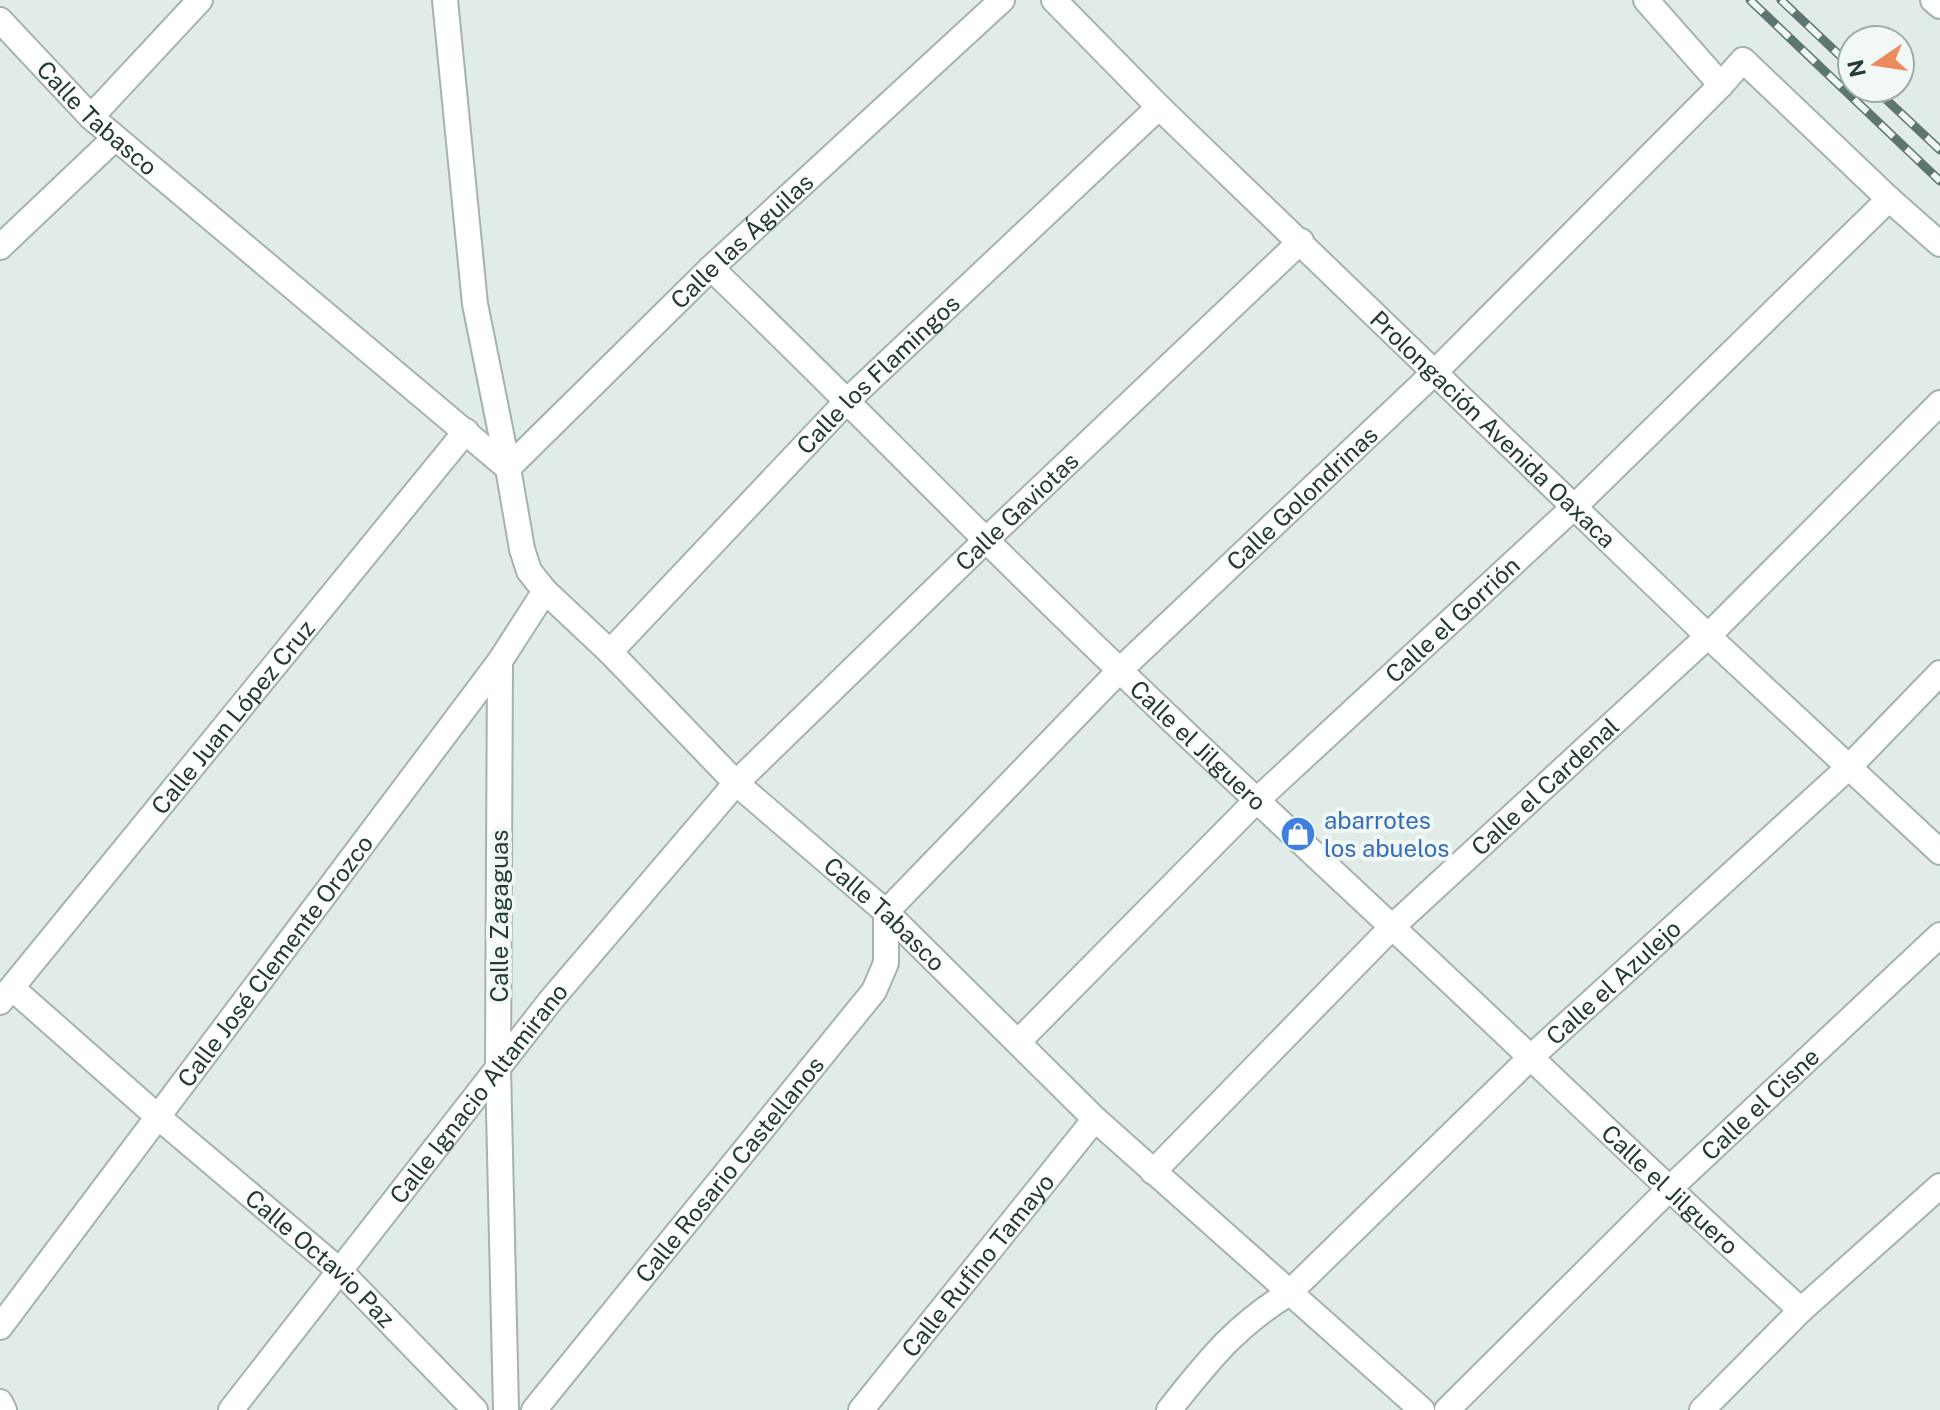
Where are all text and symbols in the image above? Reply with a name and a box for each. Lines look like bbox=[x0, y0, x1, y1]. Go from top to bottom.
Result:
north arrow bbox=[1836, 24, 1916, 104]
street label: Calle Tabasco bbox=[31, 55, 163, 181]
text: N bbox=[1842, 57, 1871, 80]
street label: Calle las Águilas bbox=[665, 167, 819, 314]
street label: Calle los Flamingos bbox=[791, 289, 965, 460]
street label: Prolongación Avenida Oaxaca bbox=[1365, 305, 1622, 553]
street label: Calle Golondrinas bbox=[1221, 420, 1383, 576]
street label: Calle Gaviotas bbox=[950, 446, 1084, 576]
street label: Calle el Gorrión bbox=[1379, 551, 1525, 688]
street label: Calle Juan López Cruz bbox=[145, 614, 320, 820]
street label: Calle el Jilguero bbox=[1124, 674, 1272, 816]
street label: Calle el Cardenal bbox=[1465, 712, 1624, 861]
place label: abarrotes los abuelos bbox=[1324, 806, 1449, 862]
shop icon: abarrotes los abuelos bbox=[1279, 815, 1317, 853]
street label: Calle José Clemente Orozco bbox=[171, 829, 379, 1092]
street label: Calle Zagaguas bbox=[485, 830, 513, 1002]
street label: Calle Tabasco bbox=[818, 851, 951, 977]
street label: Calle el Azulejo bbox=[1540, 914, 1686, 1050]
street label: Calle Ignacio Altamirano bbox=[384, 977, 573, 1209]
street label: Calle el Cisne bbox=[1695, 1042, 1825, 1166]
street label: Calle Rosario Castellanos bbox=[629, 1051, 829, 1288]
street label: Calle el Jilguero bbox=[1596, 1119, 1744, 1260]
street label: Calle Rufino Tamayo bbox=[895, 1168, 1060, 1362]
street label: Calle Octavio Paz bbox=[240, 1183, 401, 1333]

